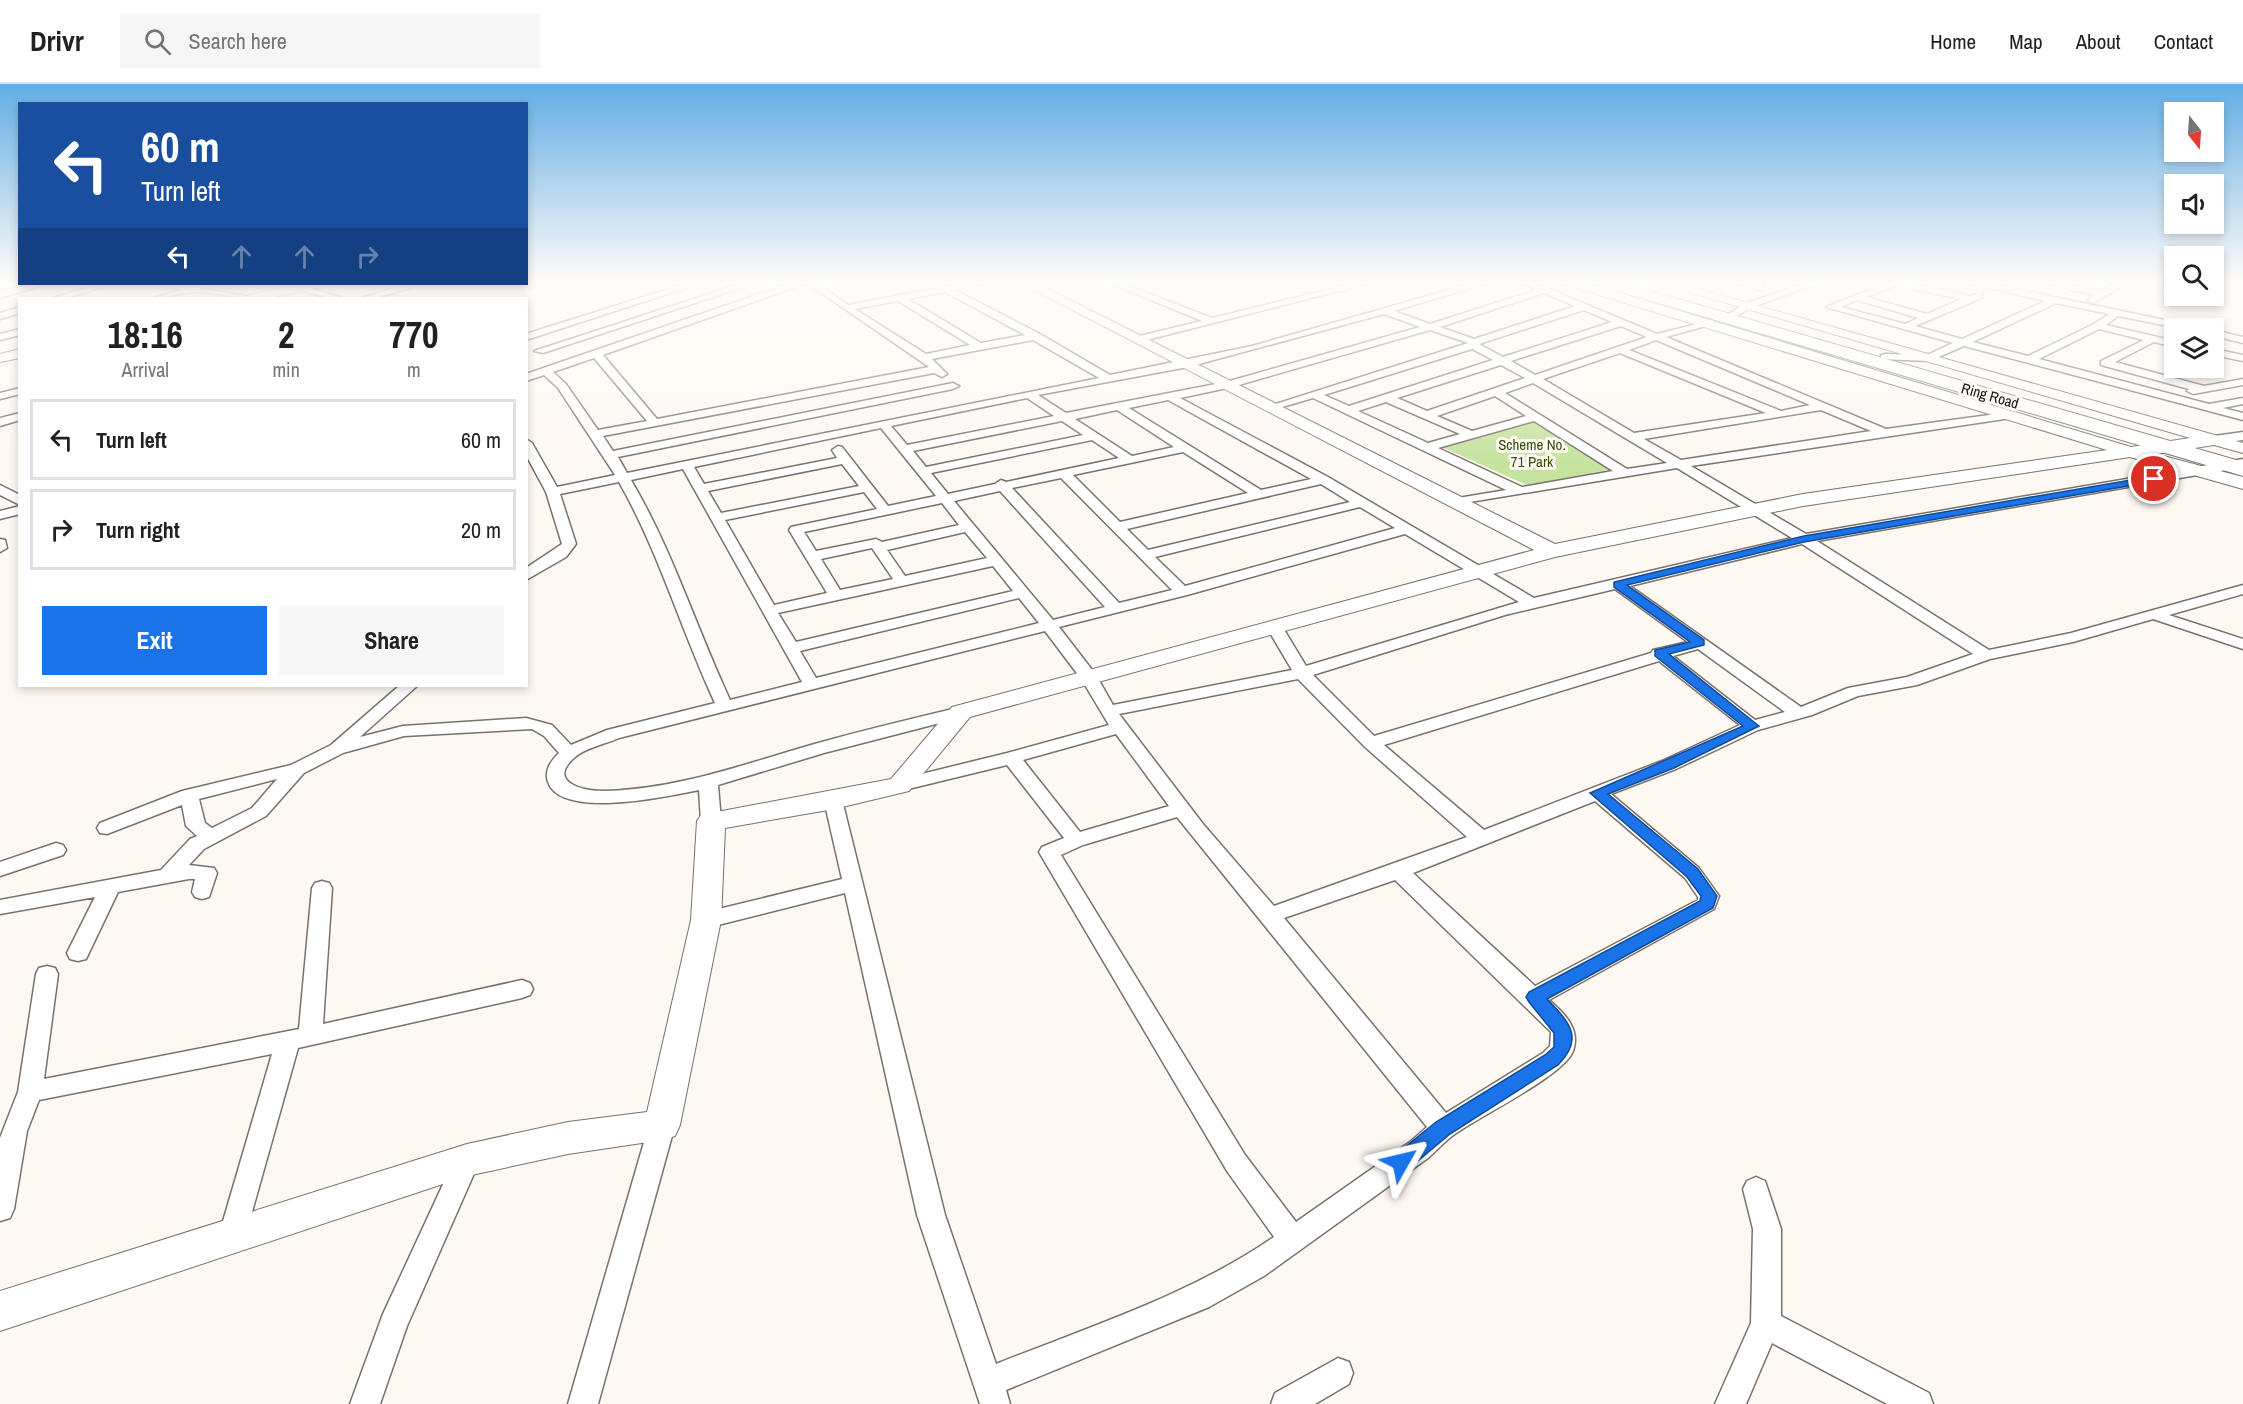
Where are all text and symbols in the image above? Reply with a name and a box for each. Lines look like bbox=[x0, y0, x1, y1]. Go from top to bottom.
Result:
search box bbox=[120, 14, 540, 68]
text: Drivr bbox=[30, 22, 84, 60]
icon: search bbox=[141, 25, 174, 58]
text: Search here bbox=[189, 26, 287, 56]
text: Home bbox=[1930, 27, 1976, 56]
text: Map bbox=[2009, 27, 2043, 56]
text: About bbox=[2076, 27, 2121, 56]
text: Contact bbox=[2154, 27, 2213, 56]
north arrow bbox=[2164, 102, 2224, 162]
map controls bbox=[2164, 102, 2224, 378]
text: 60 m bbox=[141, 119, 220, 175]
icon: left bbox=[42, 126, 120, 204]
text: Turn left bbox=[141, 173, 220, 209]
button: sound bbox=[2164, 174, 2224, 234]
icon: left bbox=[162, 240, 195, 273]
icon: ahead bbox=[225, 240, 258, 273]
icon: ahead bbox=[288, 240, 321, 273]
icon: right bbox=[351, 240, 384, 273]
button: search bbox=[2164, 246, 2224, 306]
text: 18:16 bbox=[107, 311, 183, 359]
text: 2 bbox=[278, 311, 294, 359]
text: 770 bbox=[389, 311, 439, 359]
button: layers bbox=[2164, 318, 2224, 378]
text: Arrival bbox=[122, 356, 169, 383]
text: min bbox=[272, 356, 300, 383]
text: m bbox=[407, 356, 421, 383]
street label: Ring Road bbox=[1959, 377, 2021, 414]
icon: left bbox=[45, 423, 78, 456]
text: Turn left bbox=[96, 425, 167, 455]
text: 60 m bbox=[461, 425, 501, 455]
park label: Scheme No. 71 Park bbox=[1498, 434, 1566, 472]
pin bbox=[2128, 453, 2179, 504]
icon: arrive bbox=[2137, 462, 2170, 495]
icon: right bbox=[45, 513, 78, 546]
text: Turn right bbox=[96, 515, 180, 545]
text: 20 m bbox=[461, 515, 501, 545]
button: Exit bbox=[42, 606, 267, 675]
button: Share bbox=[279, 606, 504, 675]
position arrow bbox=[1369, 1130, 1433, 1194]

